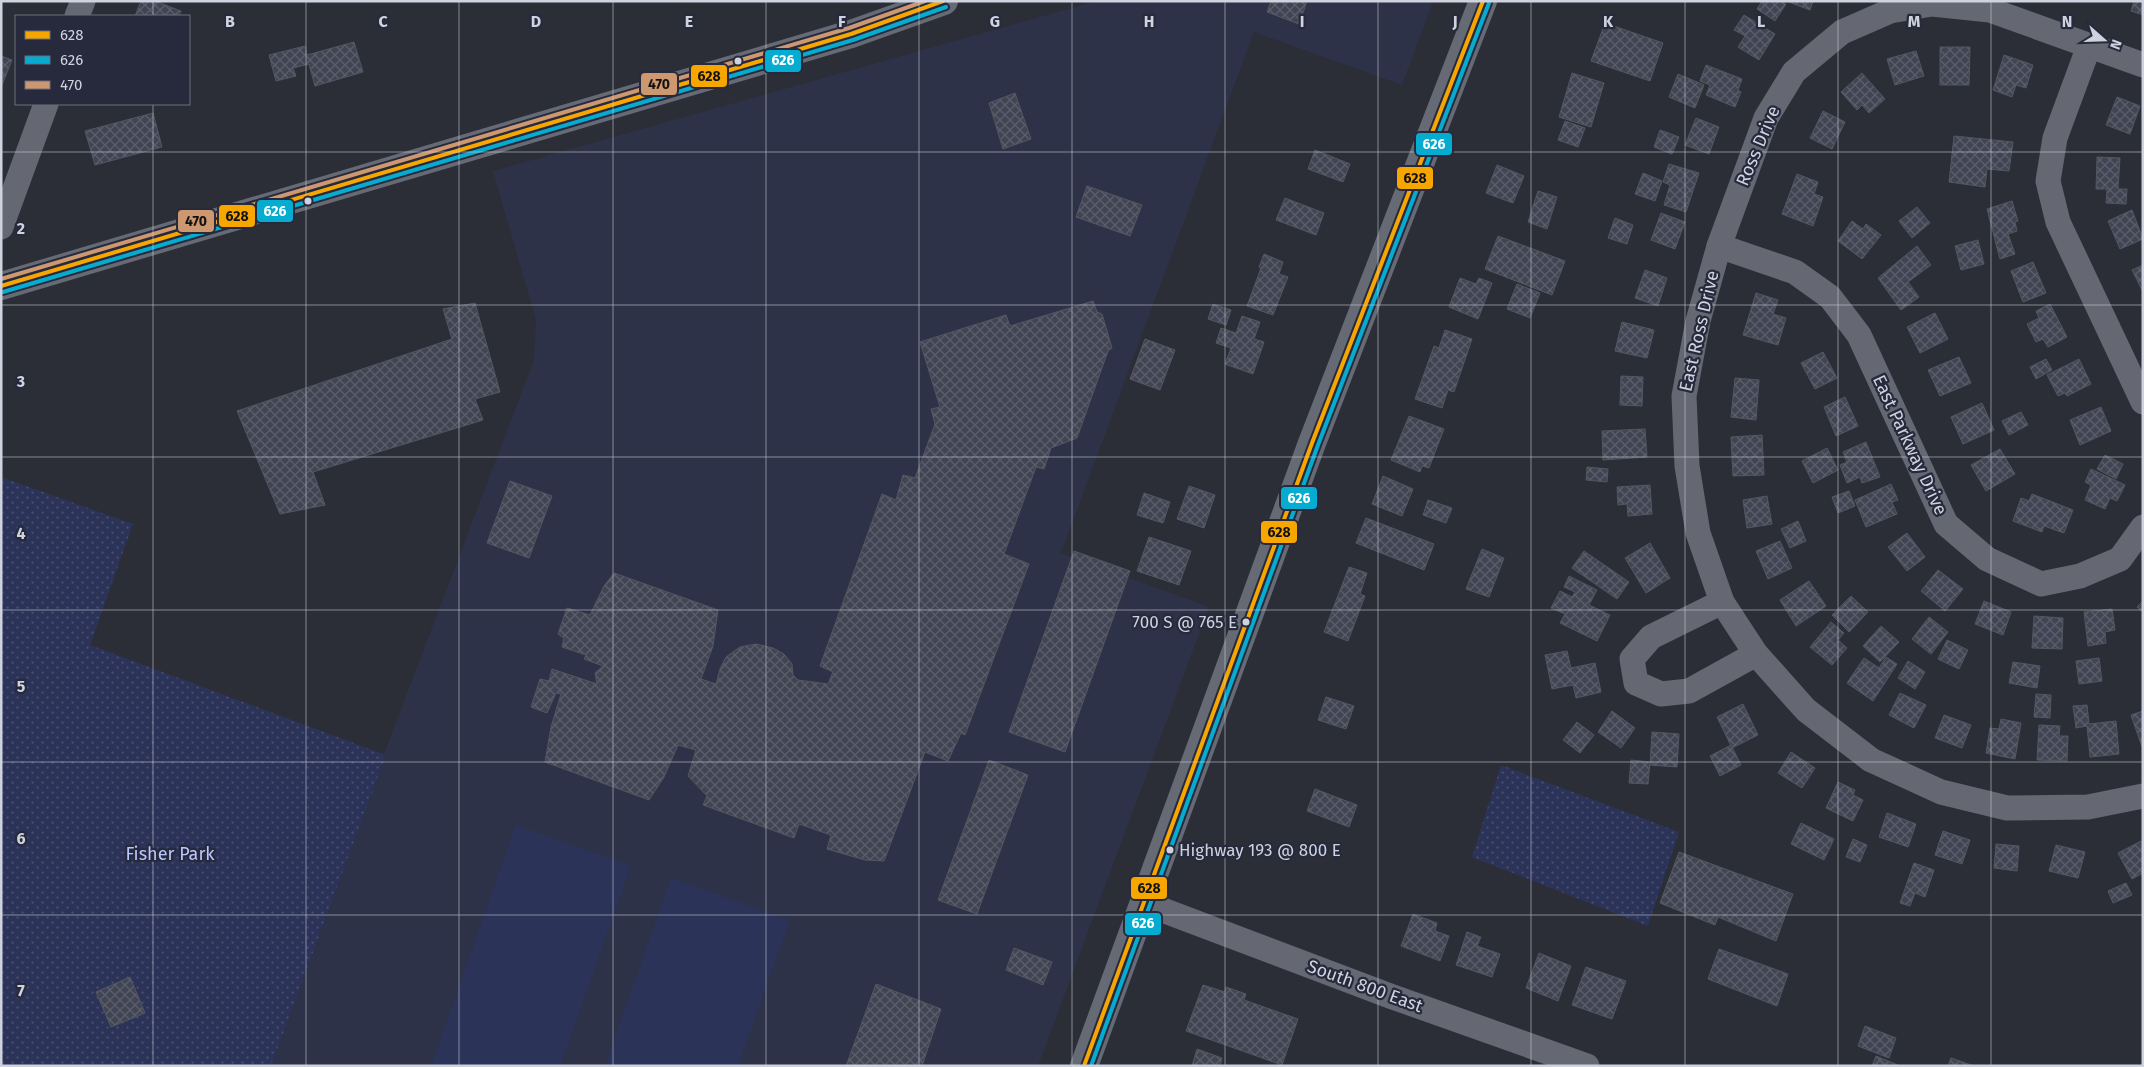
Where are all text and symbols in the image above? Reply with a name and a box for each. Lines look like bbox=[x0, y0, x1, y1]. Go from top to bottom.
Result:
text: B bbox=[225, 12, 235, 31]
text: C bbox=[378, 12, 388, 31]
text: D bbox=[531, 12, 541, 31]
text: E bbox=[685, 12, 693, 31]
text: F bbox=[838, 12, 846, 31]
text: G bbox=[990, 12, 1000, 31]
text: H bbox=[1144, 12, 1154, 31]
text: I bbox=[1300, 12, 1304, 31]
text: J bbox=[1451, 12, 1458, 31]
text: K bbox=[1603, 12, 1614, 31]
text: L bbox=[1757, 12, 1765, 31]
text: M bbox=[1908, 12, 1921, 31]
text: N bbox=[2062, 12, 2072, 31]
legend bbox=[15, 15, 190, 105]
north arrow bbox=[2079, 15, 2129, 65]
text: 628 bbox=[60, 26, 84, 44]
text: N bbox=[2106, 37, 2125, 52]
line badge: 626 bbox=[764, 49, 802, 73]
text: 626 bbox=[60, 51, 83, 69]
text: 626 bbox=[772, 52, 795, 69]
unlabelled marker bbox=[733, 56, 743, 66]
line badge: 628 bbox=[690, 64, 728, 88]
text: 628 bbox=[697, 68, 721, 85]
line badge: 470 bbox=[640, 72, 678, 96]
text: 470 bbox=[60, 76, 82, 94]
text: 470 bbox=[648, 76, 670, 93]
street label: Ross Drive bbox=[1731, 103, 1785, 189]
line badge: 626 bbox=[1415, 132, 1453, 156]
text: 626 bbox=[1423, 136, 1446, 153]
line badge: 628 bbox=[1396, 166, 1434, 190]
text: 628 bbox=[1403, 170, 1427, 187]
unlabelled marker bbox=[303, 196, 313, 206]
line badge: 626 bbox=[256, 199, 294, 223]
text: 626 bbox=[264, 203, 287, 220]
line badge: 628 bbox=[218, 204, 256, 228]
text: 628 bbox=[225, 208, 249, 225]
line badge: 470 bbox=[177, 209, 215, 233]
text: 470 bbox=[185, 213, 207, 230]
text: 2 bbox=[17, 219, 25, 238]
street label: East Ross Drive bbox=[1674, 268, 1724, 394]
street label: East Parkway Drive bbox=[1868, 371, 1952, 519]
text: 3 bbox=[16, 372, 25, 391]
line badge: 626 bbox=[1280, 486, 1318, 510]
text: 626 bbox=[1288, 490, 1311, 507]
line badge: 628 bbox=[1260, 520, 1298, 544]
text: 4 bbox=[16, 524, 26, 543]
text: 628 bbox=[1267, 524, 1291, 541]
place label: 700 S @ 765 E bbox=[1132, 612, 1237, 633]
marker: 700 S @ 765 E bbox=[1241, 617, 1251, 627]
text: 5 bbox=[17, 677, 26, 696]
text: 6 bbox=[16, 829, 26, 848]
place label: Highway 193 @ 800 E bbox=[1179, 840, 1341, 861]
park label: Fisher Park bbox=[125, 843, 215, 865]
marker: Highway 193 @ 800 E bbox=[1165, 845, 1175, 855]
line badge: 628 bbox=[1130, 876, 1168, 900]
text: 628 bbox=[1137, 880, 1161, 897]
line badge: 626 bbox=[1124, 912, 1162, 936]
text: 626 bbox=[1132, 915, 1155, 932]
street label: South 800 East bbox=[1304, 955, 1426, 1017]
text: 7 bbox=[17, 981, 25, 1000]

